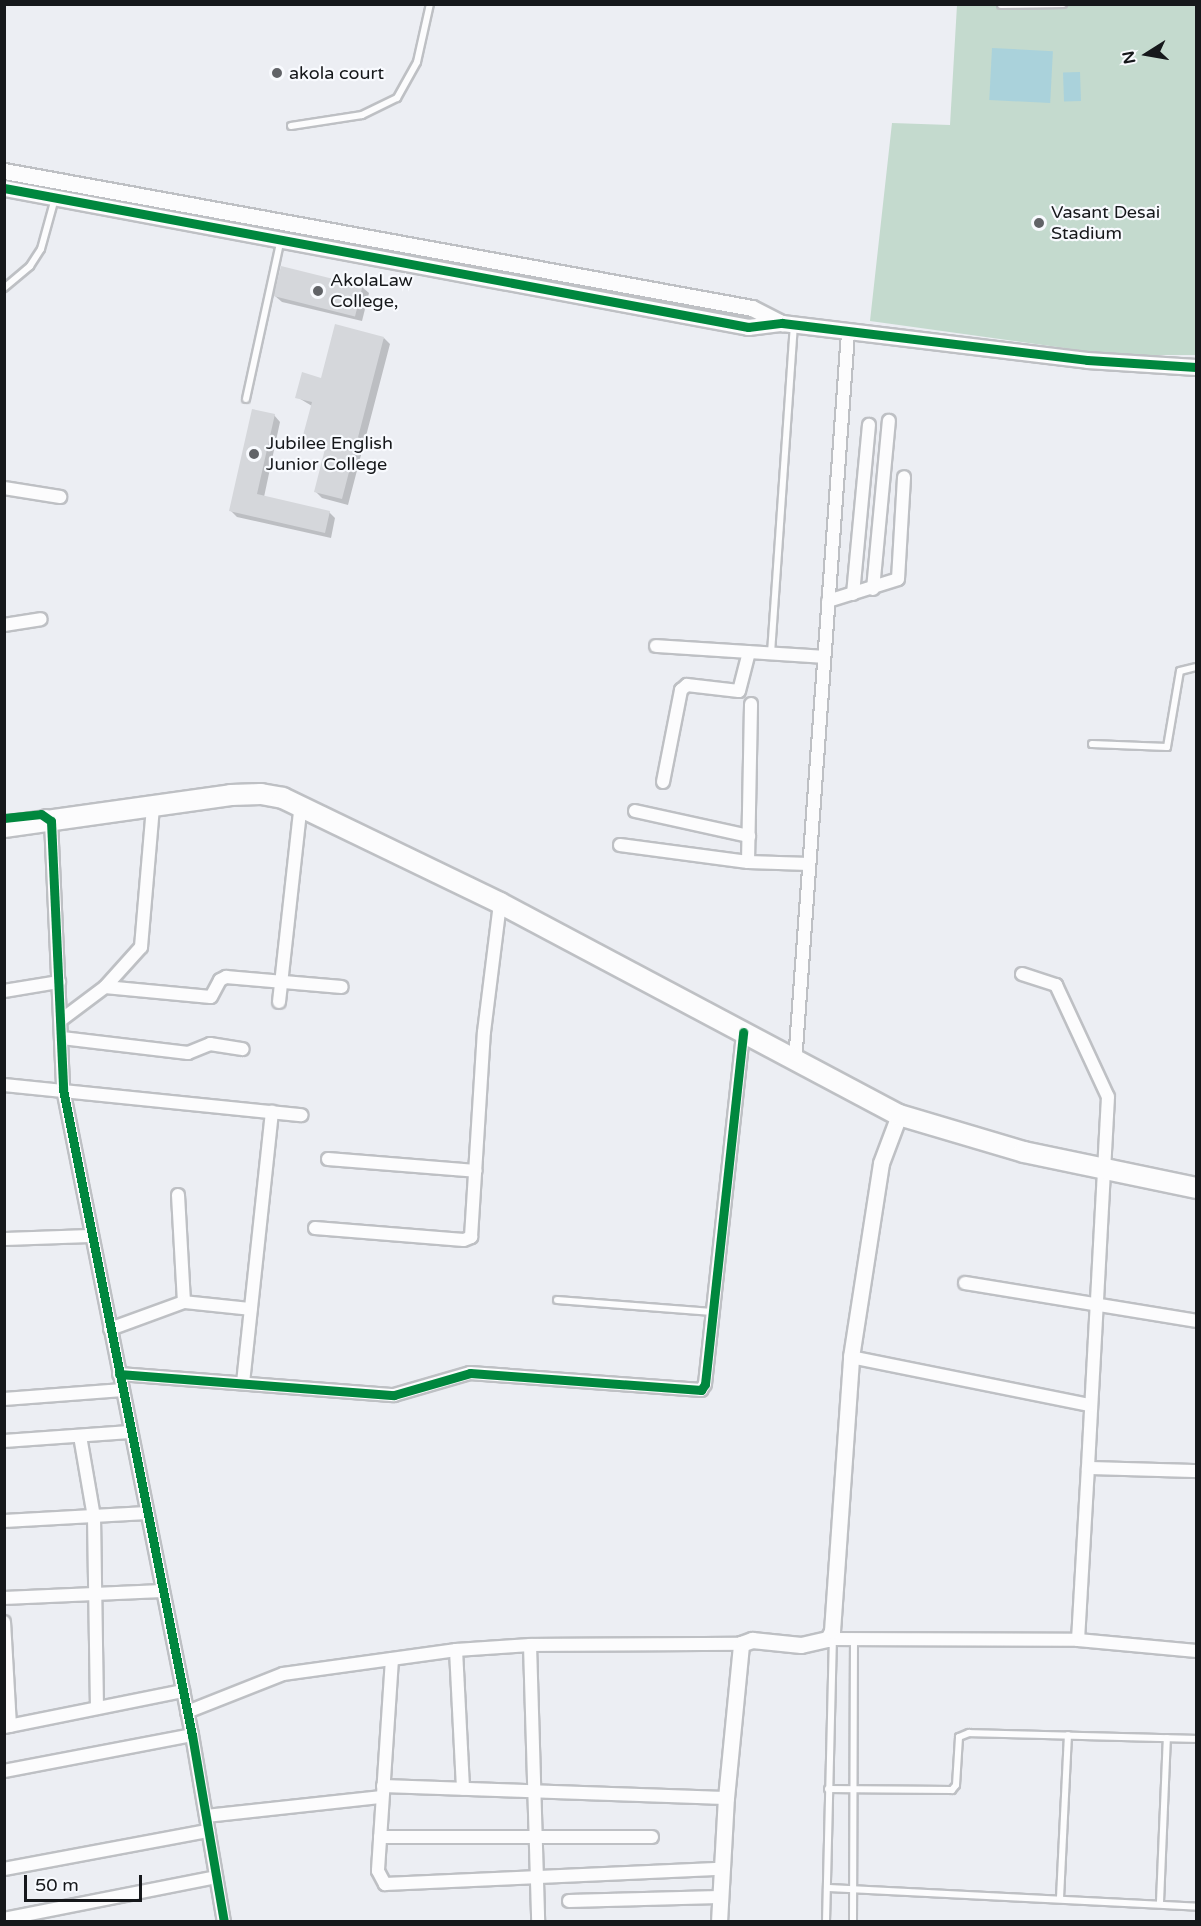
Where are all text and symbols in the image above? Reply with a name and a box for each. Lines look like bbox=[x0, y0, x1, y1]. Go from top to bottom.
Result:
north arrow bbox=[1117, 24, 1177, 84]
text: N bbox=[1118, 49, 1140, 66]
place label: akola court bbox=[289, 62, 384, 84]
marker: akola court bbox=[270, 66, 284, 80]
place label: Vasant Desai Stadium bbox=[1051, 202, 1160, 244]
marker: Vasant Desai Stadium bbox=[1032, 216, 1046, 230]
place label: AkolaLaw College, bbox=[330, 270, 413, 312]
marker: AkolaLaw College, bbox=[311, 284, 325, 298]
place label: Jubilee English Junior College bbox=[266, 433, 393, 476]
marker: Jubilee English Junior College bbox=[247, 447, 261, 461]
scale bar bbox=[27, 1863, 146, 1901]
text: 50 m bbox=[35, 1874, 79, 1896]

